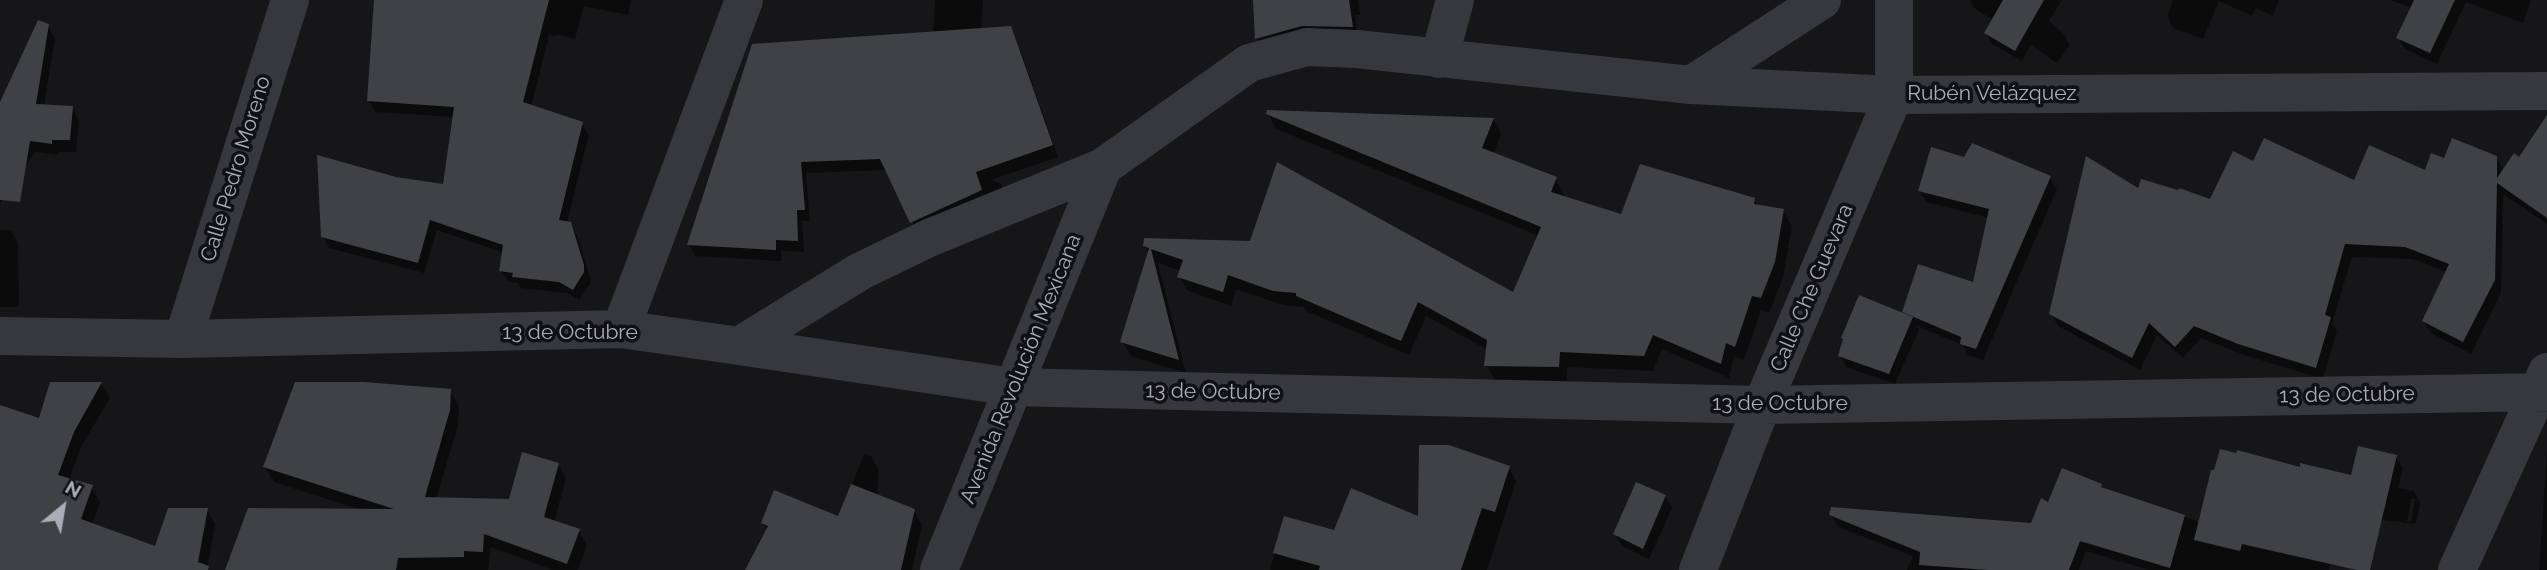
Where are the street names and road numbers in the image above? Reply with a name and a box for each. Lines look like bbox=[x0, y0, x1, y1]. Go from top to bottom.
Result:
street label: Calle Pedro Moreno bbox=[196, 73, 276, 265]
street label: Rubén Velázquez bbox=[1907, 81, 2077, 107]
street label: Calle Che Guevara bbox=[1765, 200, 1859, 376]
street label: Avenida Revolución Mexicana bbox=[955, 231, 1087, 507]
street label: 13 de Octubre bbox=[502, 320, 638, 346]
street label: 13 de Octubre bbox=[1145, 378, 1281, 406]
street label: 13 de Octubre bbox=[2279, 381, 2415, 409]
street label: 13 de Octubre bbox=[1712, 391, 1848, 417]

